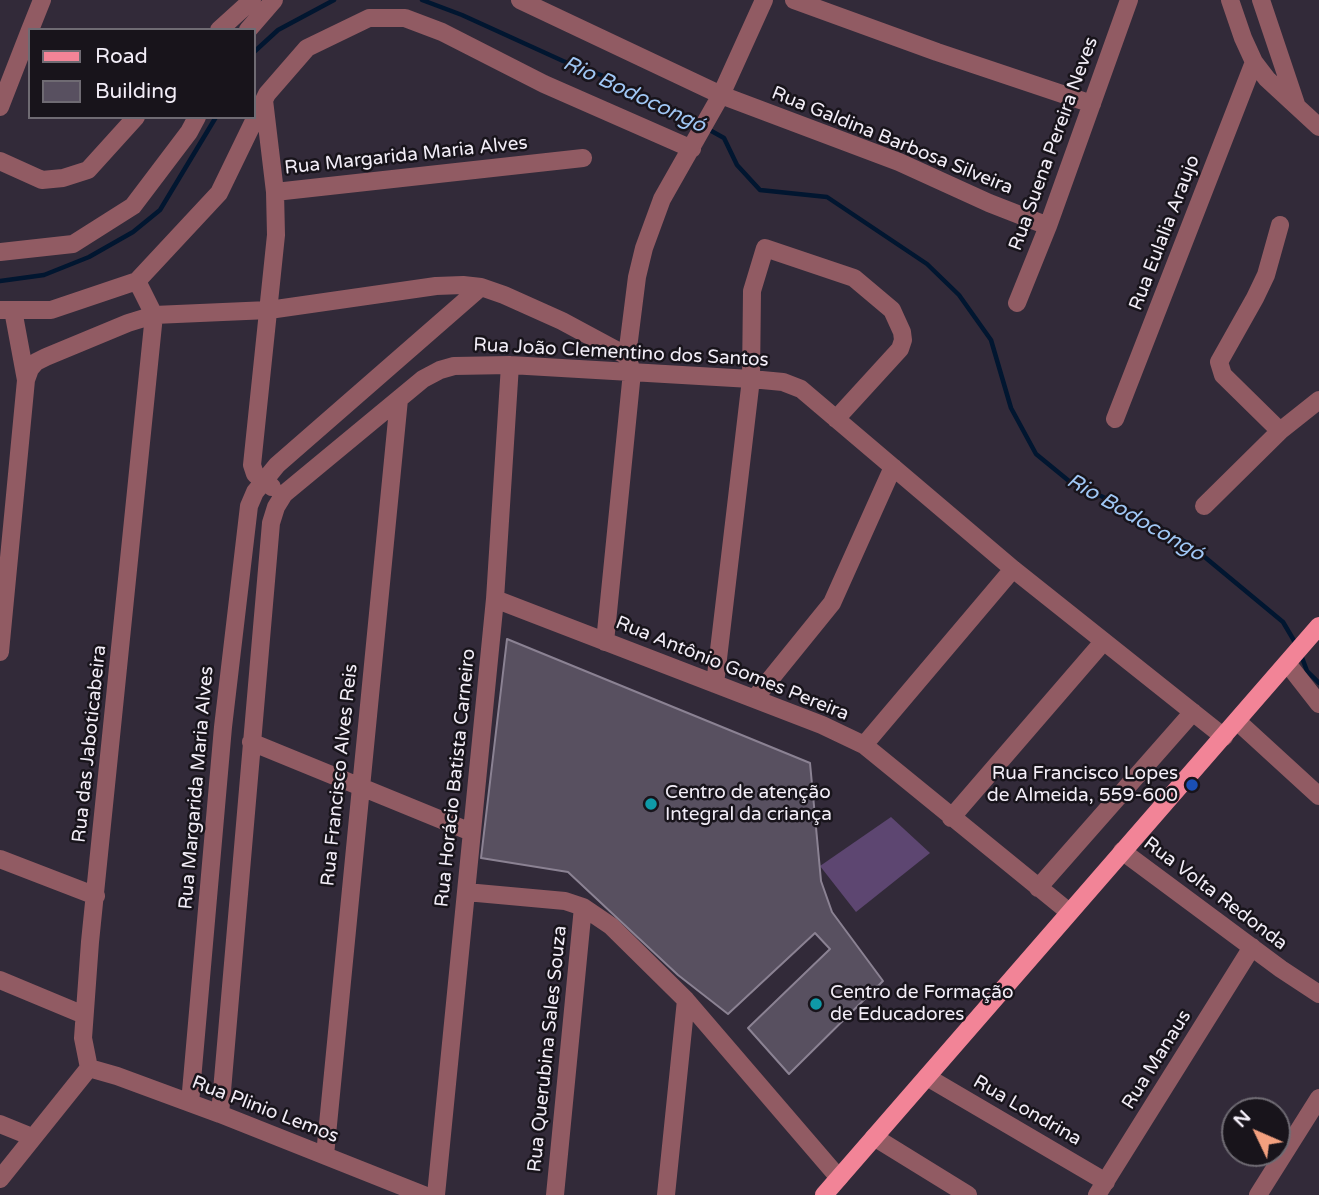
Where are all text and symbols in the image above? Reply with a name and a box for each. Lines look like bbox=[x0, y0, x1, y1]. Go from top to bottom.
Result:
legend bbox=[28, 28, 256, 119]
street label: Rua Suena Pereira Neves bbox=[1005, 34, 1103, 254]
text: Road bbox=[95, 44, 148, 69]
water label: Rio Bodocongó bbox=[559, 51, 709, 139]
text: Building bbox=[95, 79, 177, 104]
street label: Rua Galdina Barbosa Silveira bbox=[768, 82, 1016, 200]
street label: Rua Margarida Maria Alves bbox=[283, 132, 529, 180]
street label: Rua Eulalia Araujo bbox=[1125, 152, 1205, 314]
street label: Rua João Clementino dos Santos bbox=[473, 334, 769, 372]
water label: Rio Bodocongó bbox=[1062, 469, 1208, 567]
street label: Rua Antônio Gomes Pereira bbox=[612, 612, 852, 726]
street label: Rua das Jaboticabeira bbox=[68, 644, 112, 844]
street label: Rua Horácio Batista Carneiro bbox=[431, 648, 481, 908]
street label: Rua Francisco Alves Reis bbox=[317, 663, 363, 887]
street label: Rua Margarida Maria Alves bbox=[175, 665, 219, 911]
place label: Rua Francisco Lopes de Almeida, 559-600 bbox=[987, 763, 1178, 807]
marker: Rua Francisco Lopes de Almeida, 559-600 bbox=[1184, 777, 1200, 793]
place label: Centro de atenção Integral da criança bbox=[665, 782, 832, 826]
marker: Centro de atenção Integral da criança bbox=[643, 796, 659, 812]
street label: Rua Volta Redonda bbox=[1139, 833, 1291, 955]
street label: Rua Querubina Sales Souza bbox=[524, 925, 572, 1173]
place label: Centro de Formação de Educadores bbox=[830, 982, 1014, 1026]
marker: Centro de Formação de Educadores bbox=[808, 996, 824, 1012]
street label: Rua Manaus bbox=[1117, 1006, 1197, 1114]
street label: Rua Londrina bbox=[969, 1071, 1085, 1151]
street label: Rua Plinio Lemos bbox=[188, 1072, 342, 1148]
north arrow bbox=[1221, 1097, 1291, 1167]
text: N bbox=[1229, 1106, 1256, 1132]

